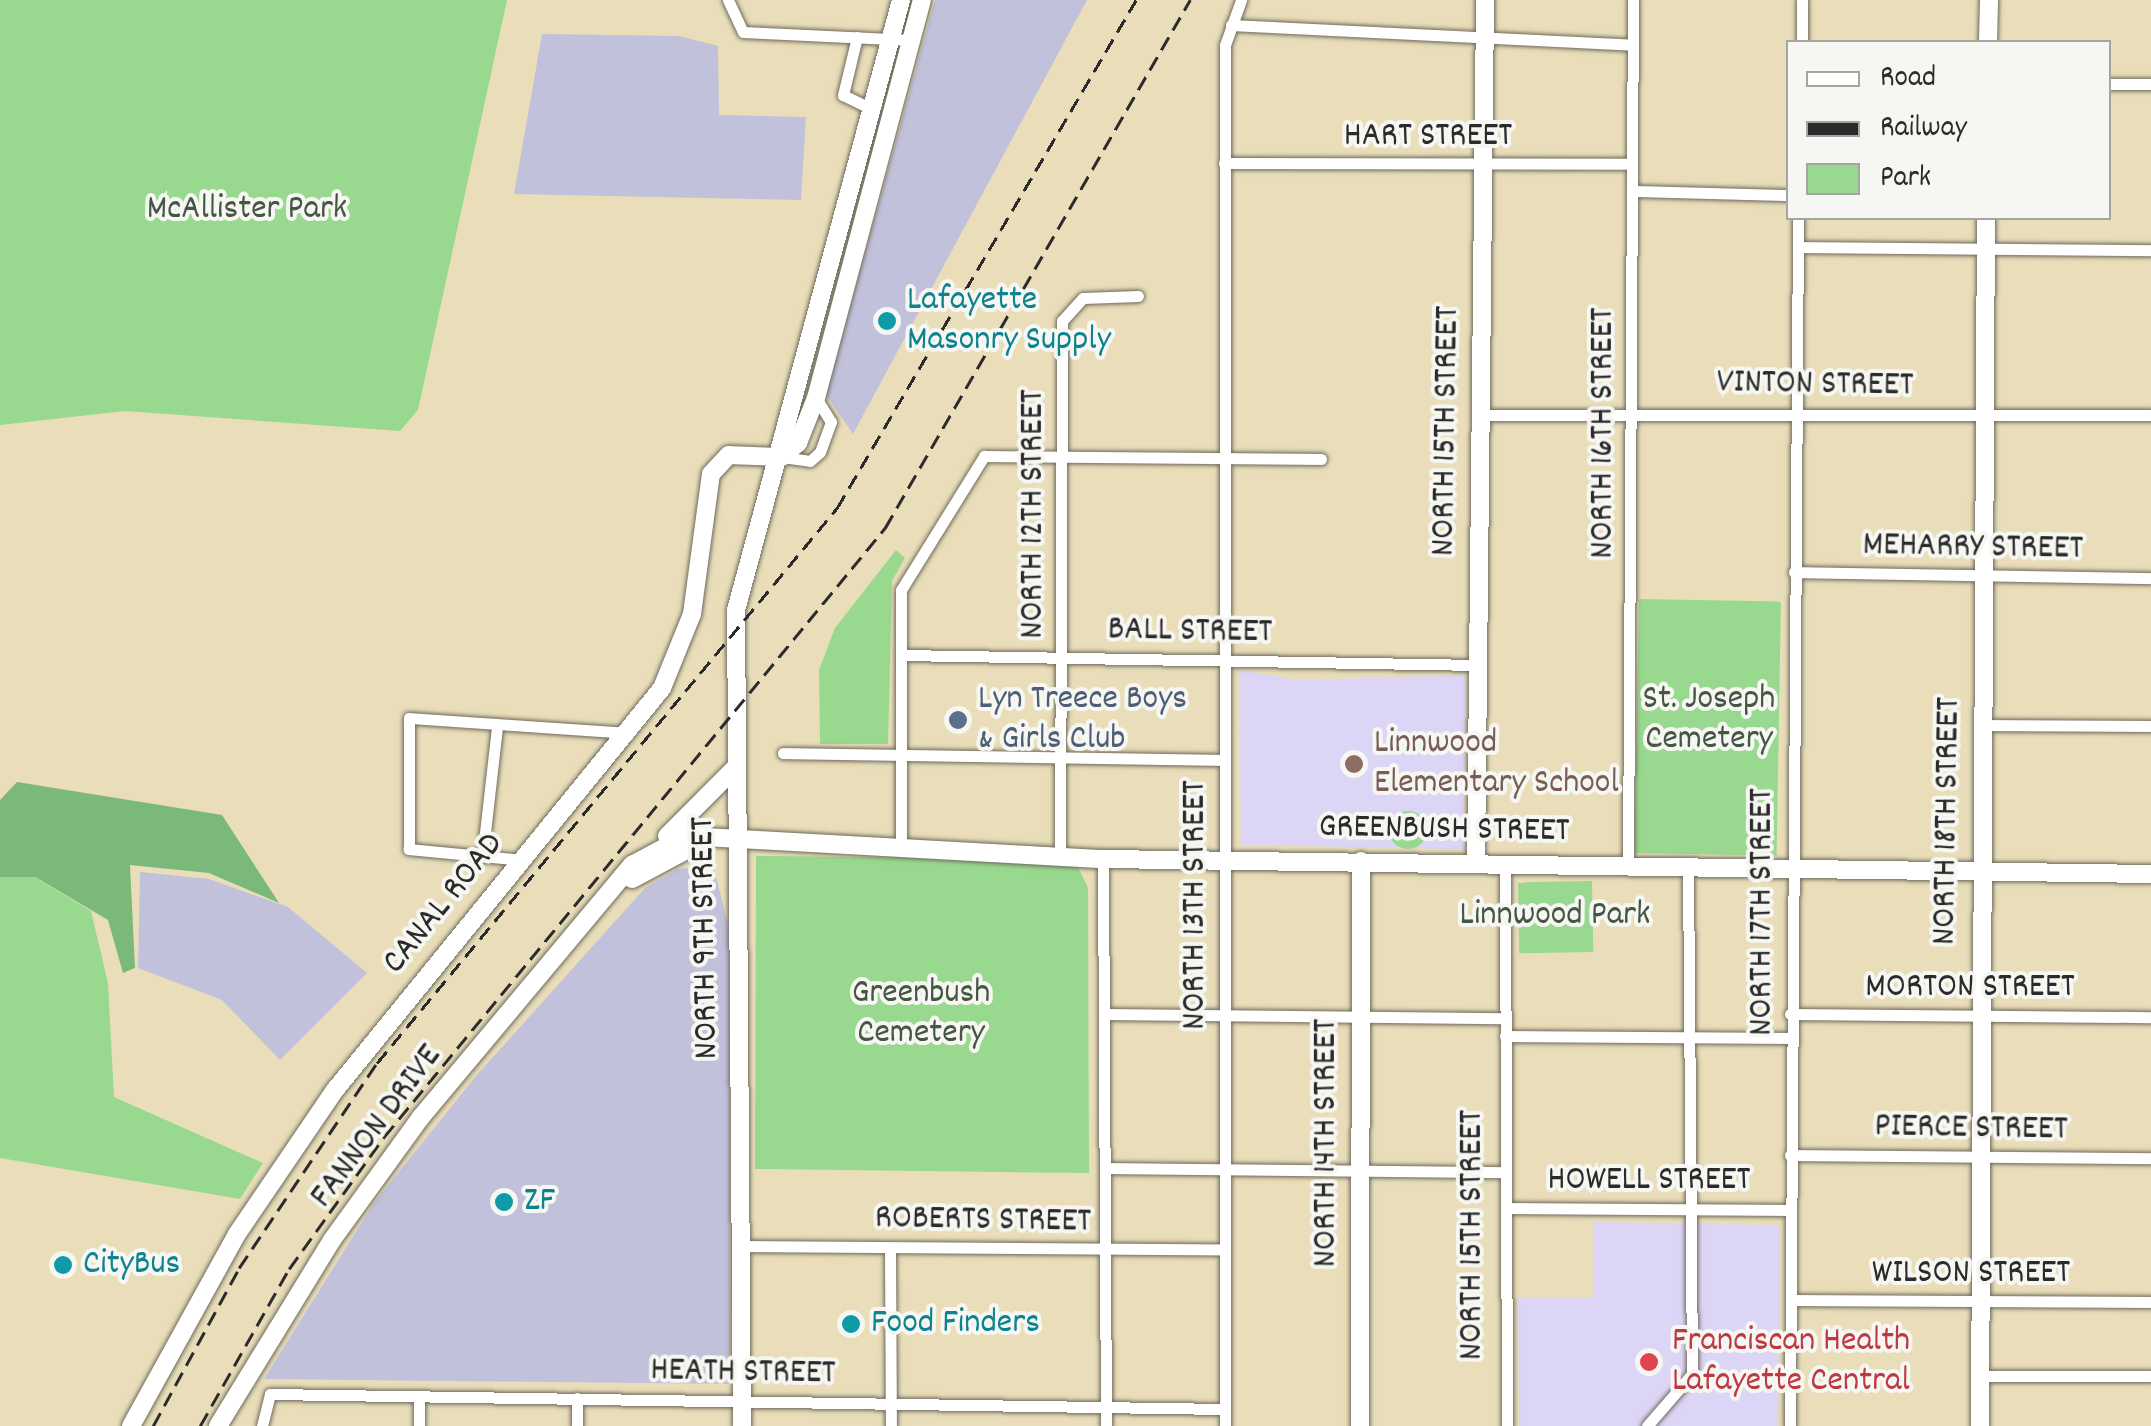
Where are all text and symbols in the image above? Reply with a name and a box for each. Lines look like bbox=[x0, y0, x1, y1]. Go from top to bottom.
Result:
legend bbox=[1786, 40, 2111, 220]
text: Road bbox=[1880, 58, 1936, 101]
text: Railway bbox=[1880, 108, 1967, 151]
street label: HART STREET bbox=[1344, 116, 1512, 158]
text: Park bbox=[1880, 158, 1931, 201]
park label: McAllister Park bbox=[147, 189, 347, 231]
place label: Lafayette Masonry Supply bbox=[907, 280, 1111, 362]
street label: NORTH 15TH STREET bbox=[1424, 305, 1470, 557]
street label: NORTH 16TH STREET bbox=[1583, 307, 1625, 559]
marker: Lafayette Masonry Supply bbox=[876, 310, 898, 332]
street label: VINTON STREET bbox=[1716, 362, 1914, 408]
street label: NORTH 12TH STREET bbox=[1013, 389, 1055, 639]
street label: MEHARRY STREET bbox=[1862, 525, 2084, 571]
street label: BALL STREET bbox=[1107, 610, 1273, 654]
place label: Lyn Treece Boys & Girls Club bbox=[978, 679, 1187, 761]
park label: St. Joseph Cemetery bbox=[1643, 679, 1775, 761]
street label: NORTH 18TH STREET bbox=[1925, 697, 1971, 945]
marker: Lyn Treece Boys & Girls Club bbox=[947, 709, 969, 731]
place label: Linnwood Elementary School bbox=[1374, 723, 1619, 805]
marker: Linnwood Elementary School bbox=[1343, 753, 1365, 775]
street label: NORTH 13TH STREET bbox=[1175, 780, 1217, 1030]
street label: NORTH 17TH STREET bbox=[1742, 788, 1784, 1036]
street label: GREENBUSH STREET bbox=[1318, 807, 1570, 853]
street label: NORTH 9TH STREET bbox=[683, 816, 729, 1060]
street label: CANAL ROAD bbox=[374, 825, 514, 983]
park label: Linnwood Park bbox=[1460, 895, 1650, 937]
street label: MORTON STREET bbox=[1865, 967, 2075, 1009]
park label: Greenbush Cemetery bbox=[852, 973, 990, 1055]
street label: NORTH 14TH STREET bbox=[1306, 1019, 1348, 1267]
street label: FANNON DRIVE bbox=[302, 1037, 452, 1217]
street label: PIERCE STREET bbox=[1874, 1106, 2068, 1152]
street label: NORTH 15TH STREET bbox=[1452, 1110, 1494, 1360]
street label: HOWELL STREET bbox=[1548, 1160, 1750, 1202]
place label: ZF bbox=[524, 1181, 555, 1223]
marker: ZF bbox=[493, 1191, 515, 1213]
street label: ROBERTS STREET bbox=[874, 1198, 1092, 1244]
place label: CityBus bbox=[83, 1244, 180, 1286]
street label: WILSON STREET bbox=[1872, 1253, 2070, 1295]
marker: CityBus bbox=[52, 1254, 74, 1276]
place label: Food Finders bbox=[871, 1303, 1040, 1345]
marker: Food Finders bbox=[840, 1313, 862, 1335]
place label: Franciscan Health Lafayette Central bbox=[1672, 1321, 1910, 1403]
marker: Franciscan Health Lafayette Central bbox=[1636, 1349, 1662, 1375]
street label: HEATH STREET bbox=[650, 1350, 836, 1396]

